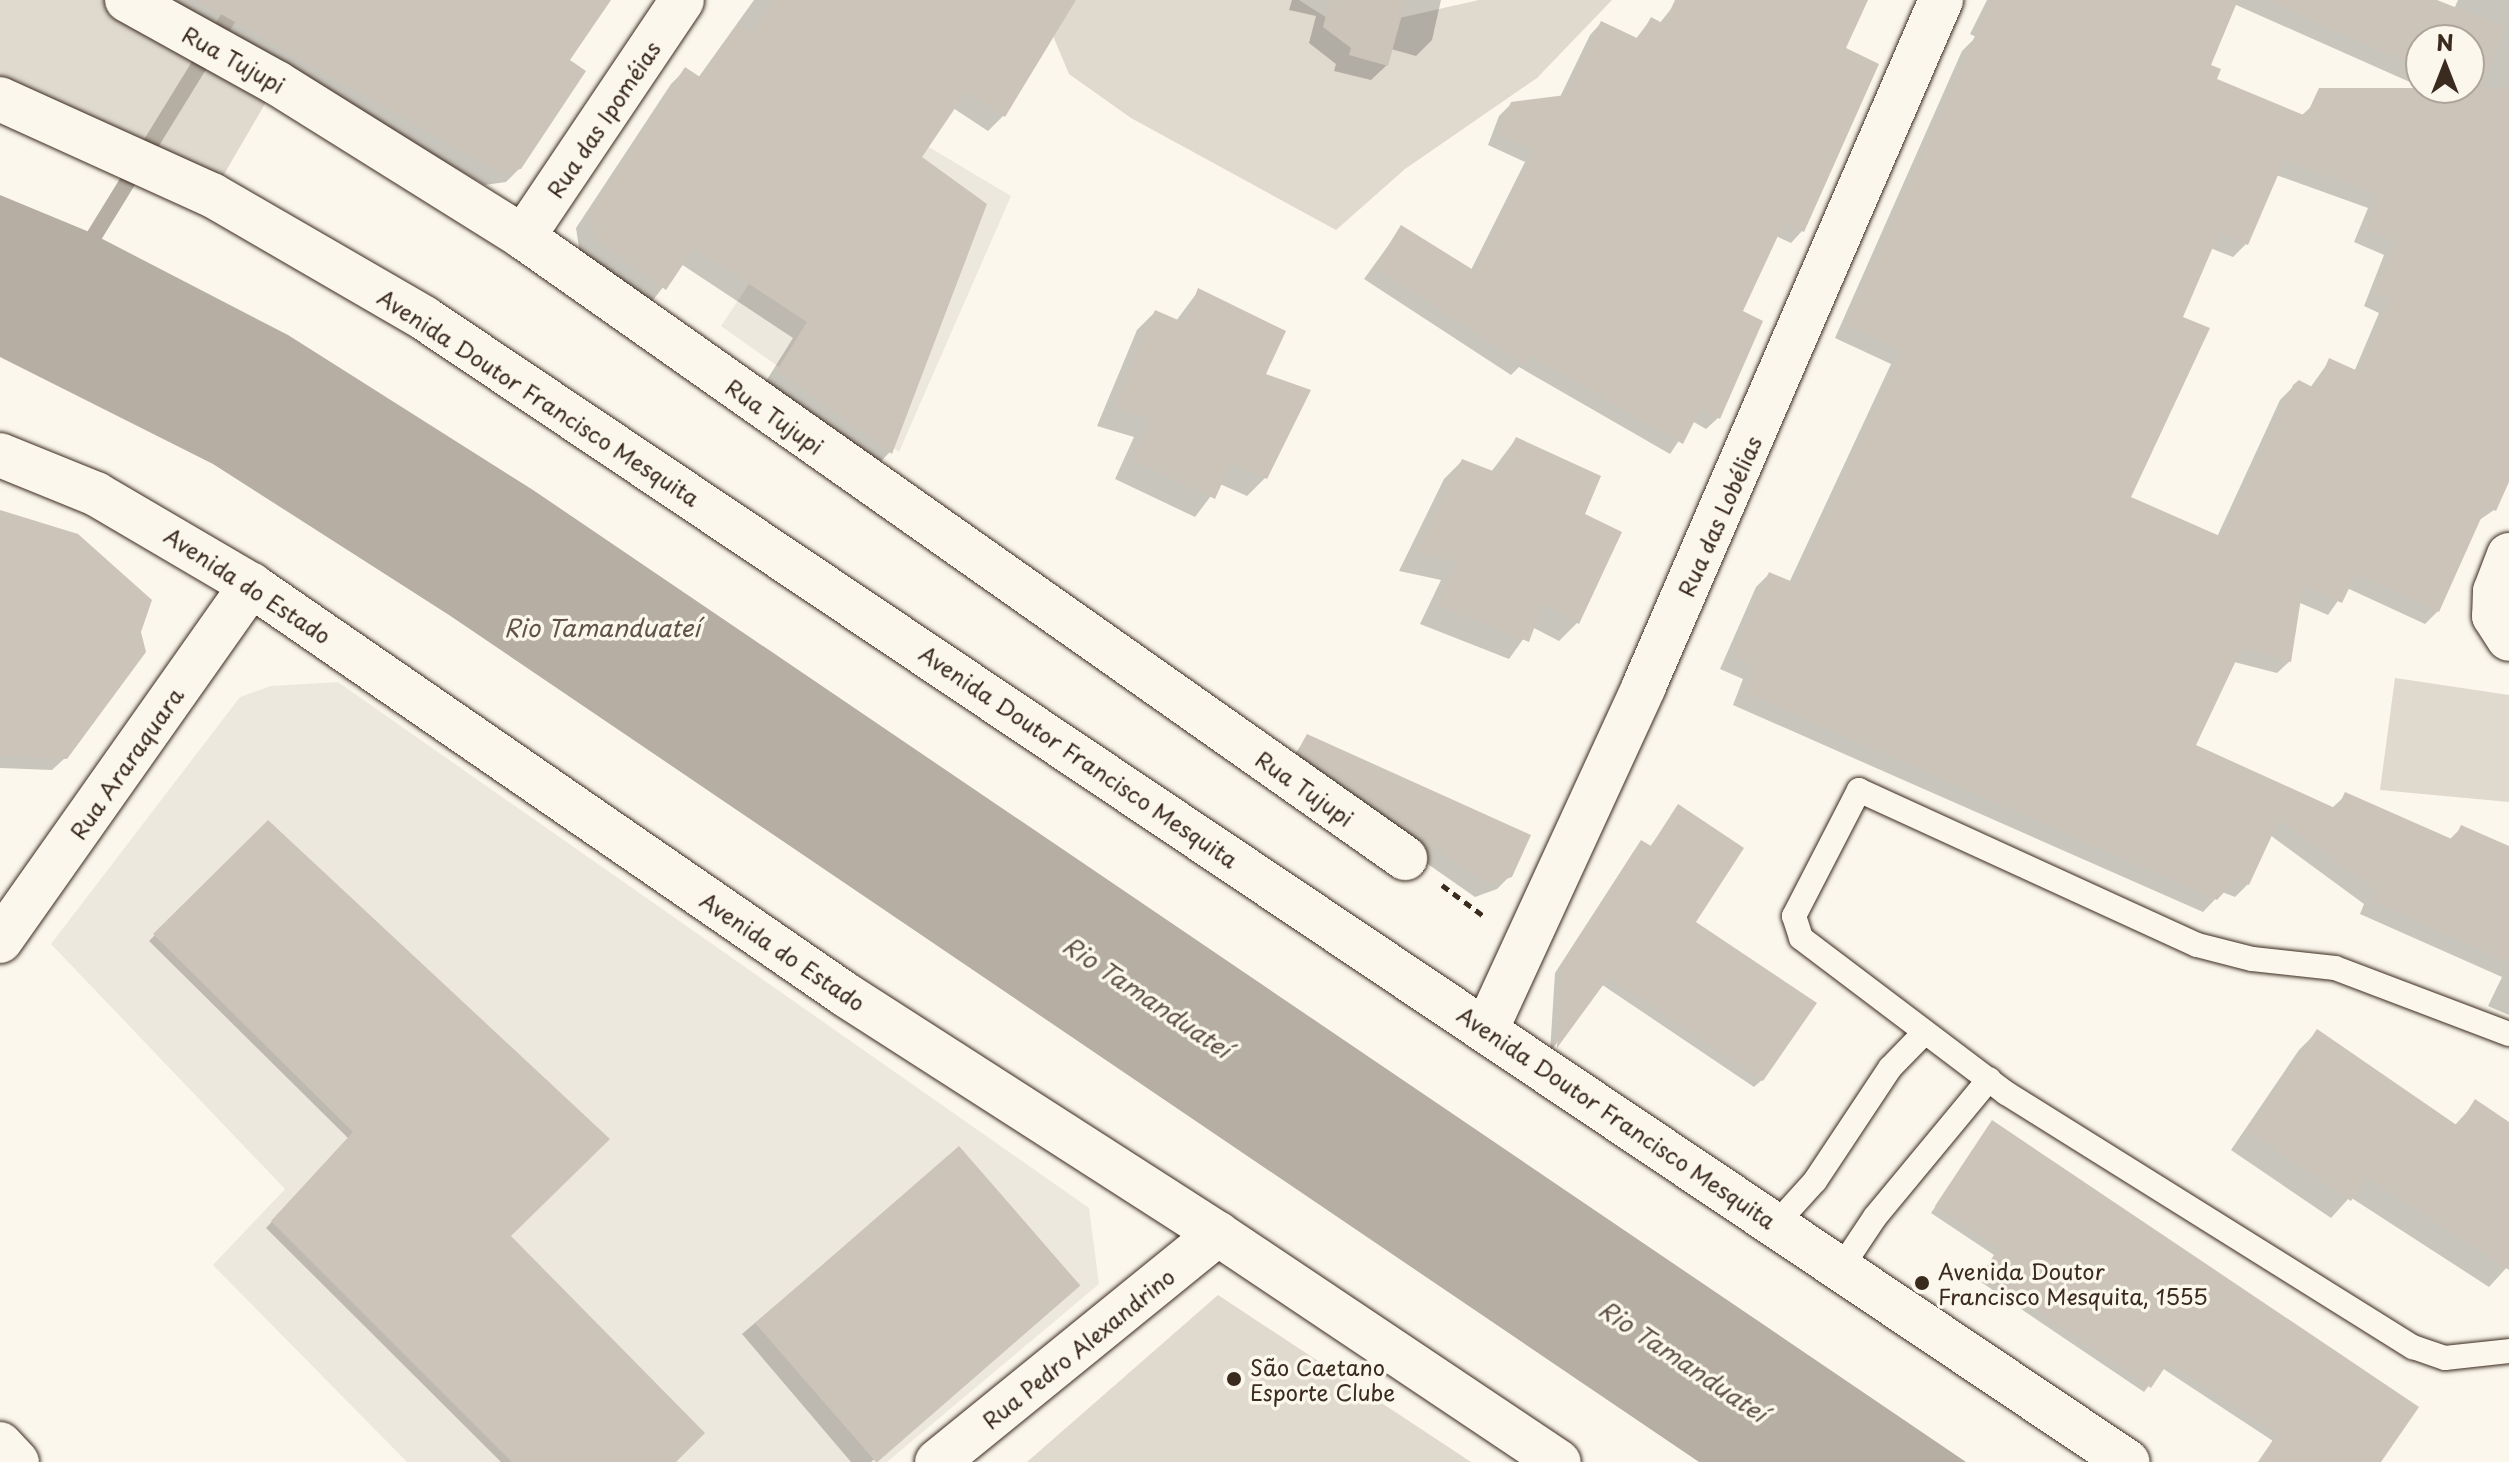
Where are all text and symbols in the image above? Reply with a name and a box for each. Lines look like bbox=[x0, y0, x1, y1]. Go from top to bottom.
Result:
street label: Rua Tujupi bbox=[178, 20, 290, 98]
north arrow bbox=[2405, 24, 2485, 104]
text: N bbox=[2436, 25, 2454, 58]
street label: Rua das Ipoméias bbox=[540, 34, 666, 204]
street label: Avenida Doutor Francisco Mesquita bbox=[374, 283, 704, 511]
street label: Rua Tujupi bbox=[721, 373, 829, 459]
street label: Rua das Lobélias bbox=[1671, 430, 1767, 602]
street label: Avenida do Estado bbox=[159, 521, 337, 649]
water label: Rio Tamanduateí bbox=[503, 614, 701, 642]
street label: Avenida Doutor Francisco Mesquita bbox=[915, 640, 1243, 872]
street label: Rua Araraquara bbox=[64, 682, 188, 844]
street label: Rua Tujupi bbox=[1251, 745, 1359, 831]
street label: Avenida do Estado bbox=[695, 886, 871, 1016]
water label: Rio Tamanduateí bbox=[1057, 930, 1237, 1064]
street label: Avenida Doutor Francisco Mesquita bbox=[1453, 1001, 1781, 1233]
place label: Avenida Doutor Francisco Mesquita, 1555 bbox=[1938, 1257, 2208, 1308]
street label: Rua Pedro Alexandrino bbox=[975, 1261, 1181, 1435]
marker: Avenida Doutor Francisco Mesquita, 1555 bbox=[1913, 1274, 1931, 1292]
water label: Rio Tamanduateí bbox=[1593, 1294, 1773, 1428]
place label: São Caetano Esporte Clube bbox=[1250, 1353, 1396, 1404]
marker: São Caetano Esporte Clube bbox=[1225, 1370, 1243, 1388]

